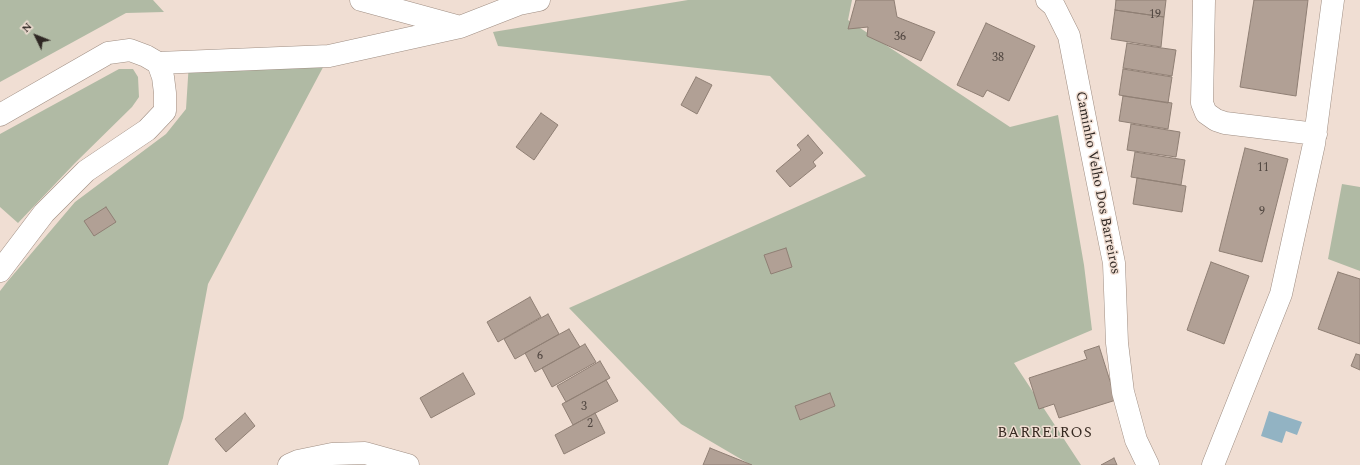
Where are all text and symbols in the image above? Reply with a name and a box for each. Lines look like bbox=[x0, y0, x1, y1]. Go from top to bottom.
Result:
house number: 19 bbox=[1149, 9, 1161, 23]
north arrow bbox=[16, 16, 56, 56]
text: N bbox=[18, 18, 36, 37]
house number: 36 bbox=[894, 31, 906, 45]
house number: 38 bbox=[992, 52, 1004, 66]
street label: Caminho Velho Dos Barreiros bbox=[1071, 90, 1123, 276]
house number: 11 bbox=[1257, 162, 1269, 176]
house number: 9 bbox=[1259, 206, 1265, 220]
house number: 6 bbox=[537, 350, 543, 364]
house number: 3 bbox=[581, 401, 587, 415]
house number: 2 bbox=[587, 418, 593, 432]
district label: BARREIROS bbox=[997, 425, 1093, 443]

